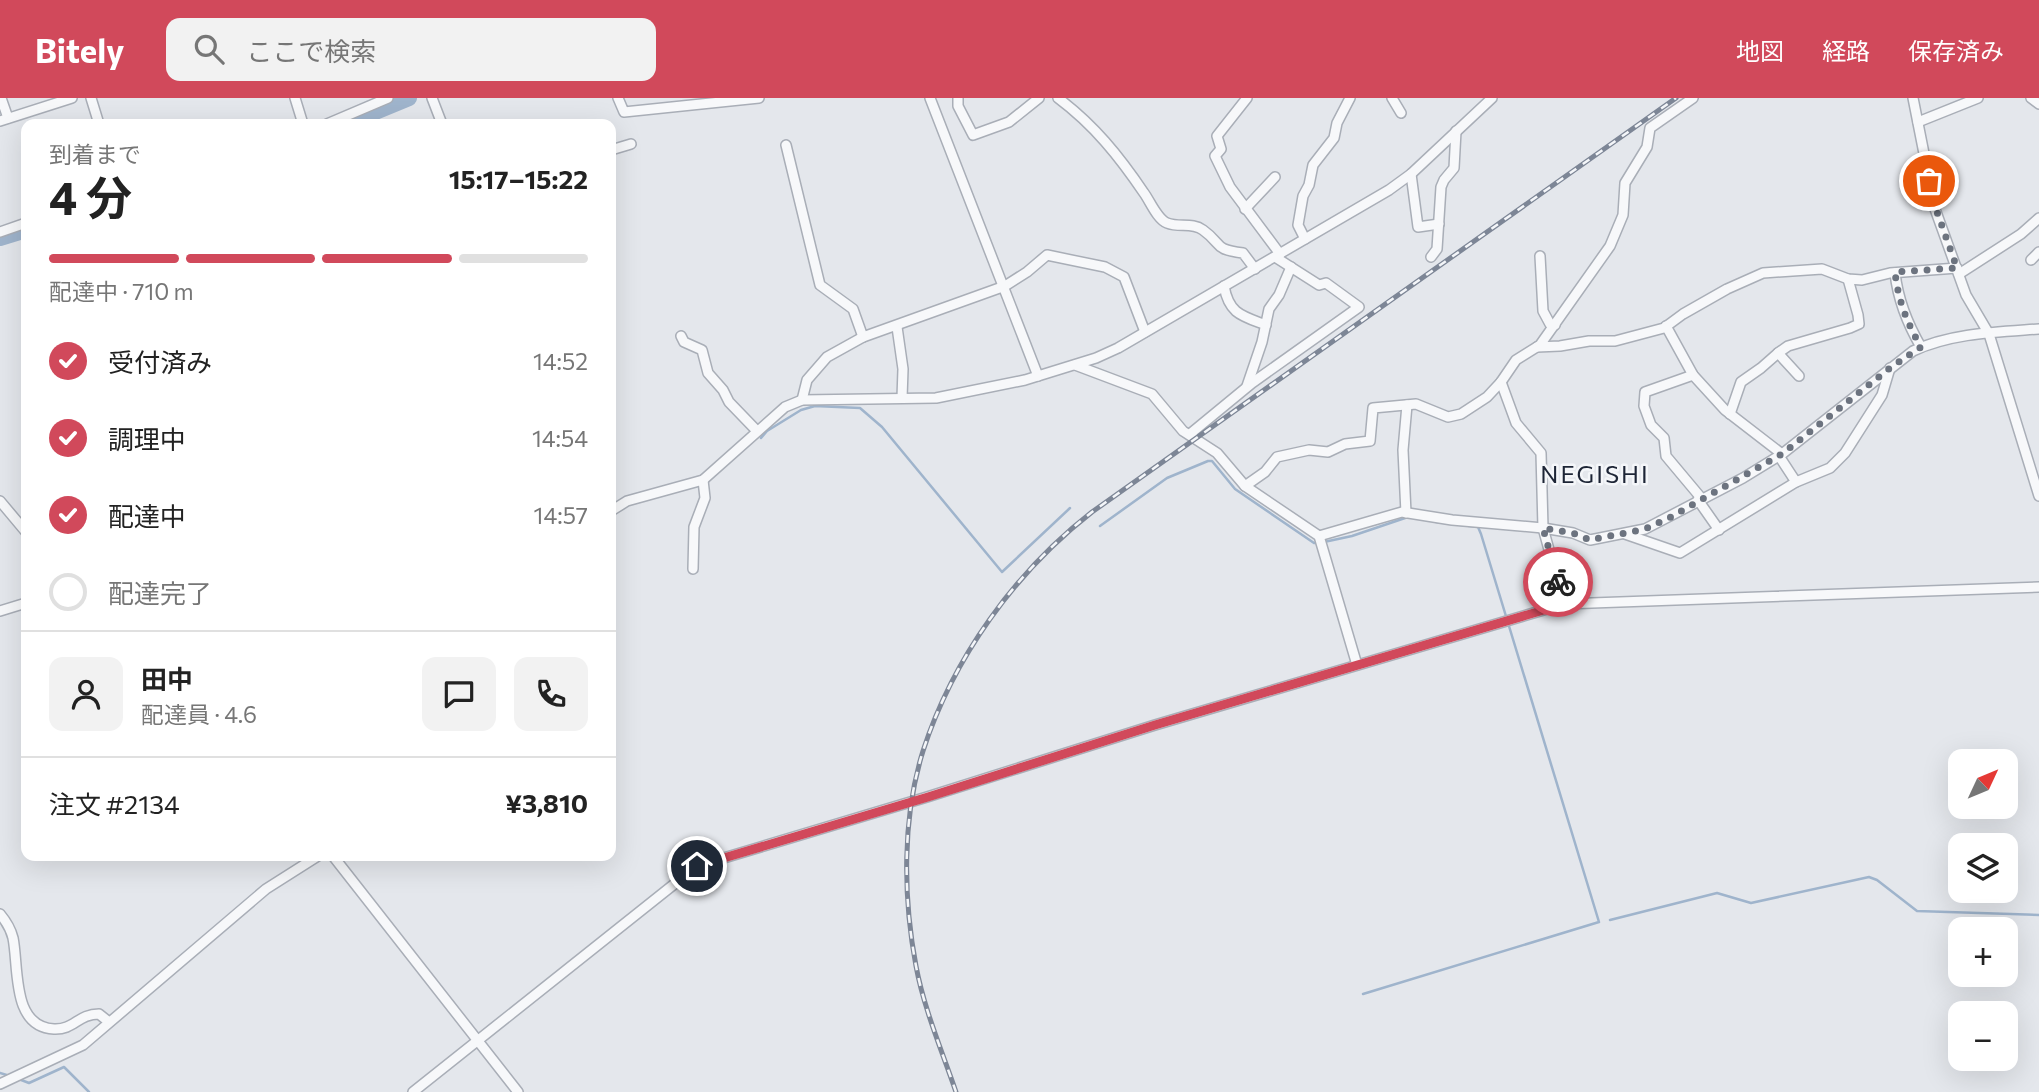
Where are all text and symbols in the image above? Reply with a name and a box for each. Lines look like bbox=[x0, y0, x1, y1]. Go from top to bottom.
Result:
search box bbox=[166, 18, 656, 81]
text: Bitely bbox=[35, 29, 124, 70]
icon: search bbox=[190, 30, 228, 68]
text: ここで検索 bbox=[246, 35, 376, 66]
text: 地図 bbox=[1736, 36, 1784, 65]
text: 経路 bbox=[1822, 36, 1870, 65]
text: 保存済み bbox=[1908, 36, 2004, 65]
text: 到着まで bbox=[49, 140, 141, 168]
pin bbox=[1899, 151, 1959, 211]
icon: bag bbox=[1910, 162, 1948, 200]
text: 15:17–15:22 bbox=[449, 163, 588, 194]
text: 4 分 bbox=[49, 168, 132, 224]
text: 配達中 · 710 m bbox=[49, 277, 194, 305]
icon: check bbox=[49, 342, 87, 380]
text: 受付済み bbox=[108, 346, 212, 377]
text: 14:52 bbox=[533, 347, 588, 375]
icon: check bbox=[49, 419, 87, 457]
text: 調理中 bbox=[108, 423, 186, 454]
text: 14:54 bbox=[532, 424, 588, 452]
district label: NEGISHI bbox=[1540, 459, 1650, 488]
icon: check bbox=[49, 496, 87, 534]
text: 配達中 bbox=[108, 500, 186, 531]
text: 14:57 bbox=[534, 501, 588, 529]
courier bbox=[1523, 547, 1593, 617]
icon: bike bbox=[1539, 563, 1577, 601]
text: 配達完了 bbox=[108, 577, 212, 608]
button: person bbox=[49, 657, 123, 731]
button: chat bbox=[422, 657, 496, 731]
button: phone bbox=[514, 657, 588, 731]
text: 田中 bbox=[141, 663, 193, 694]
text: 配達員 · 4.6 bbox=[141, 700, 257, 728]
north arrow bbox=[1948, 749, 2018, 819]
map controls bbox=[1948, 749, 2018, 1071]
text: ¥3,810 bbox=[505, 787, 588, 818]
text: 注文 #2134 bbox=[49, 788, 180, 819]
button: layers bbox=[1948, 833, 2018, 903]
pin bbox=[667, 836, 727, 896]
icon: home bbox=[678, 847, 716, 885]
button: + bbox=[1948, 917, 2018, 987]
button: − bbox=[1948, 1001, 2018, 1071]

